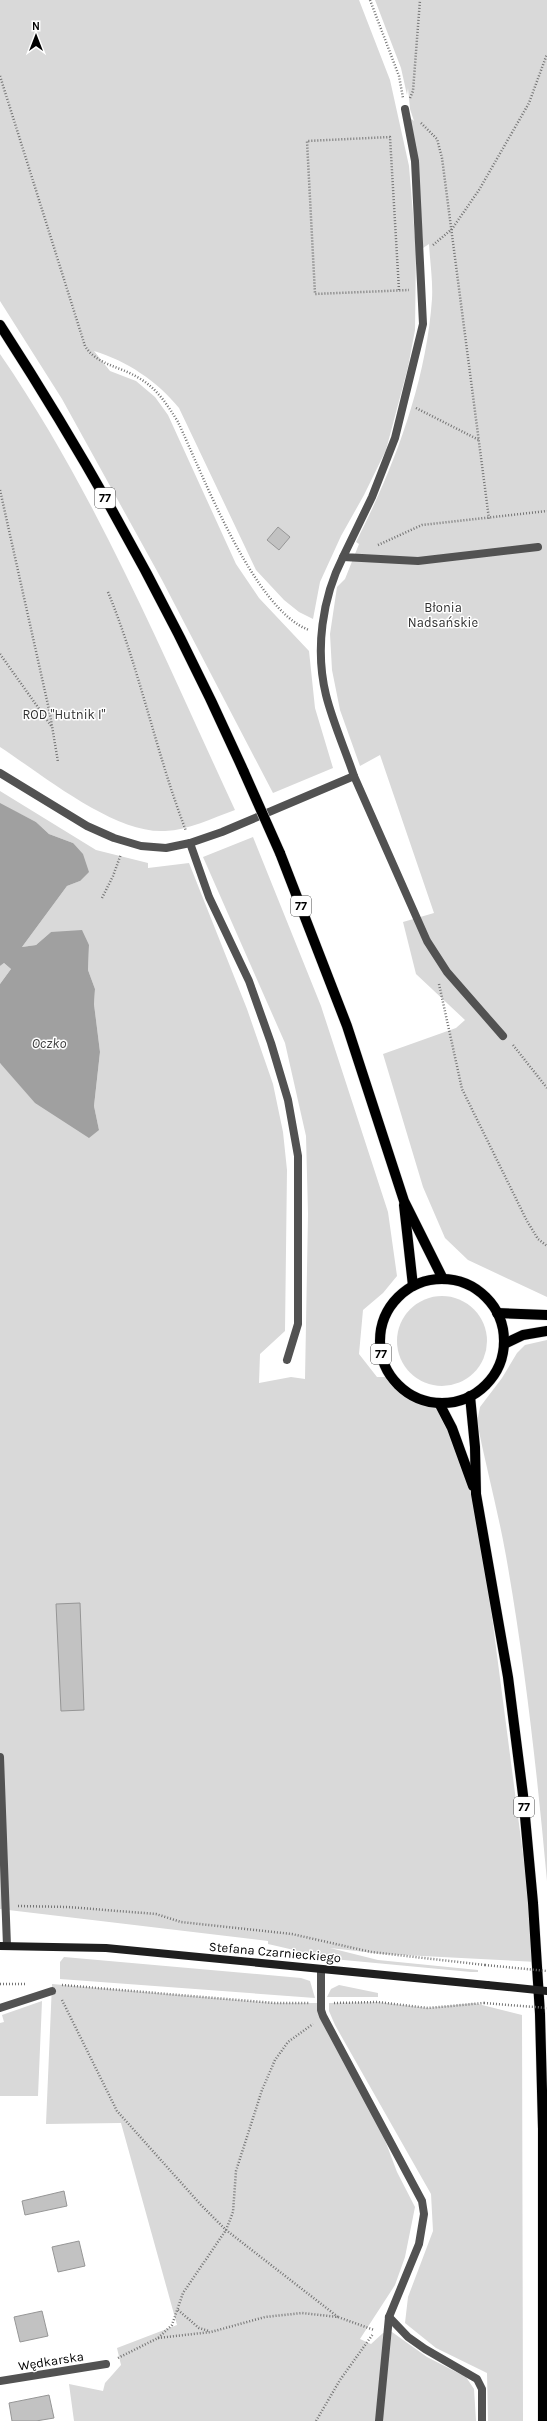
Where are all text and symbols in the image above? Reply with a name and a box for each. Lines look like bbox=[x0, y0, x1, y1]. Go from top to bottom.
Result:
north arrow bbox=[16, 16, 56, 56]
text: N bbox=[32, 20, 40, 33]
road number: 77 bbox=[95, 488, 115, 508]
park label: Błonia Nadsańskie bbox=[408, 600, 478, 630]
park label: ROD "Hutnik I" bbox=[22, 707, 106, 722]
road number: 77 bbox=[291, 896, 311, 916]
water label: Oczko bbox=[32, 1035, 66, 1052]
road number: 77 bbox=[371, 1344, 391, 1364]
road number: 77 bbox=[514, 1797, 534, 1817]
street label: Stefana Czarnieckiego bbox=[208, 1939, 342, 1965]
street label: Wędkarska bbox=[17, 2348, 85, 2374]

